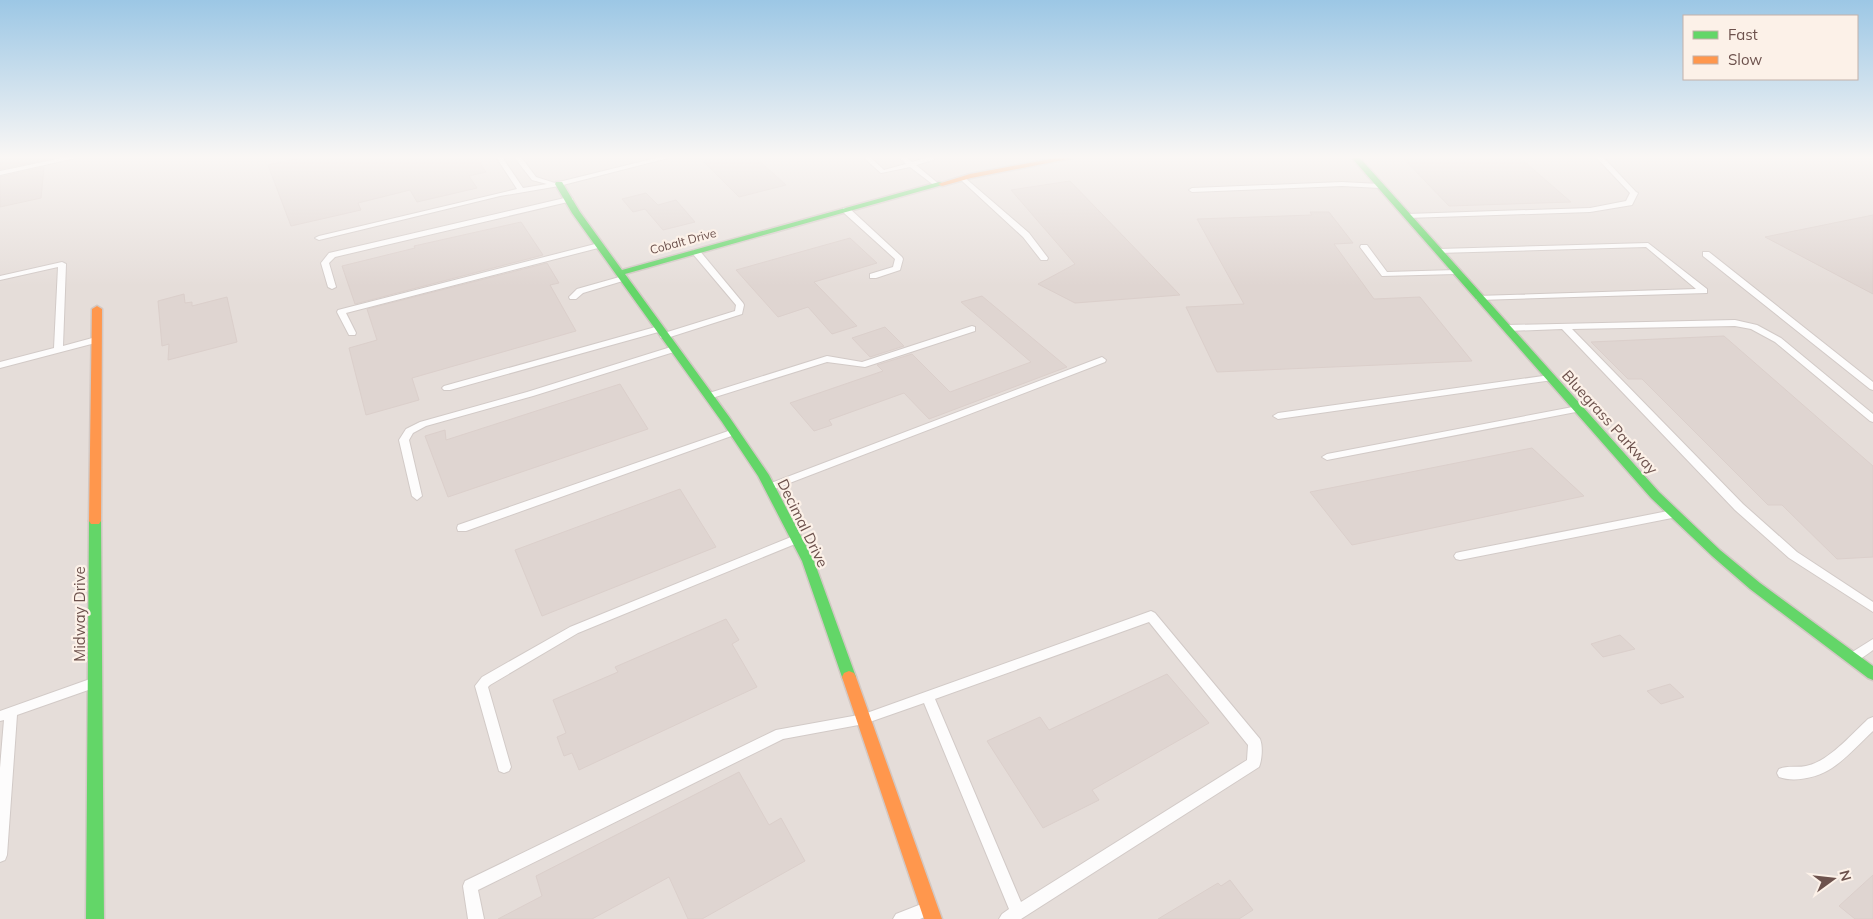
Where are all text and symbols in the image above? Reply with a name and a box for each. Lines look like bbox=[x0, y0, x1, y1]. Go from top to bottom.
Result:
legend bbox=[1683, 15, 1858, 80]
text: Fast bbox=[1728, 25, 1758, 44]
text: Slow bbox=[1728, 50, 1762, 69]
street label: Cobalt Drive bbox=[648, 225, 718, 257]
street label: Bluegrass Parkway bbox=[1558, 366, 1662, 478]
street label: Decimal Drive bbox=[773, 476, 833, 570]
street label: Midway Drive bbox=[70, 566, 89, 662]
north arrow bbox=[1808, 854, 1858, 904]
text: N bbox=[1835, 868, 1856, 883]

